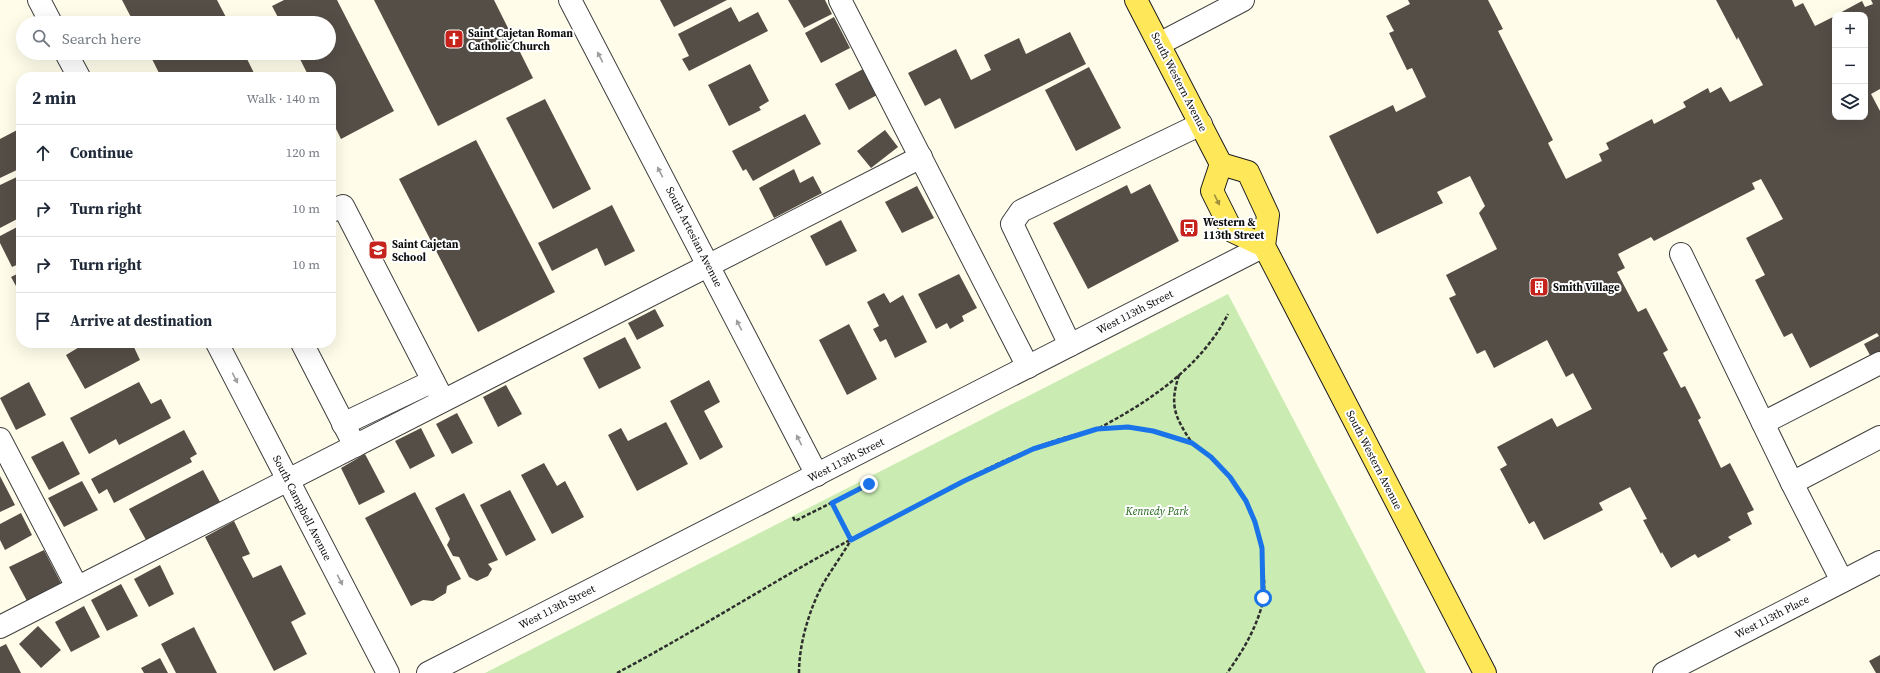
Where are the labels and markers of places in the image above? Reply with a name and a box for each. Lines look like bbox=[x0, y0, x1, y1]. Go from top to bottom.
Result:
place label: Saint Cajetan Roman Catholic Church bbox=[468, 26, 573, 54]
church icon: Saint Cajetan Roman Catholic Church bbox=[443, 28, 465, 50]
place label: Western & 113th Street bbox=[1203, 215, 1265, 243]
bus stop icon: Western & 113th Street bbox=[1178, 217, 1200, 239]
place label: Saint Cajetan School bbox=[392, 237, 459, 265]
school or university icon: Saint Cajetan School bbox=[367, 239, 389, 261]
building icon: Smith Village bbox=[1528, 276, 1550, 298]
place label: Smith Village bbox=[1553, 280, 1620, 295]

